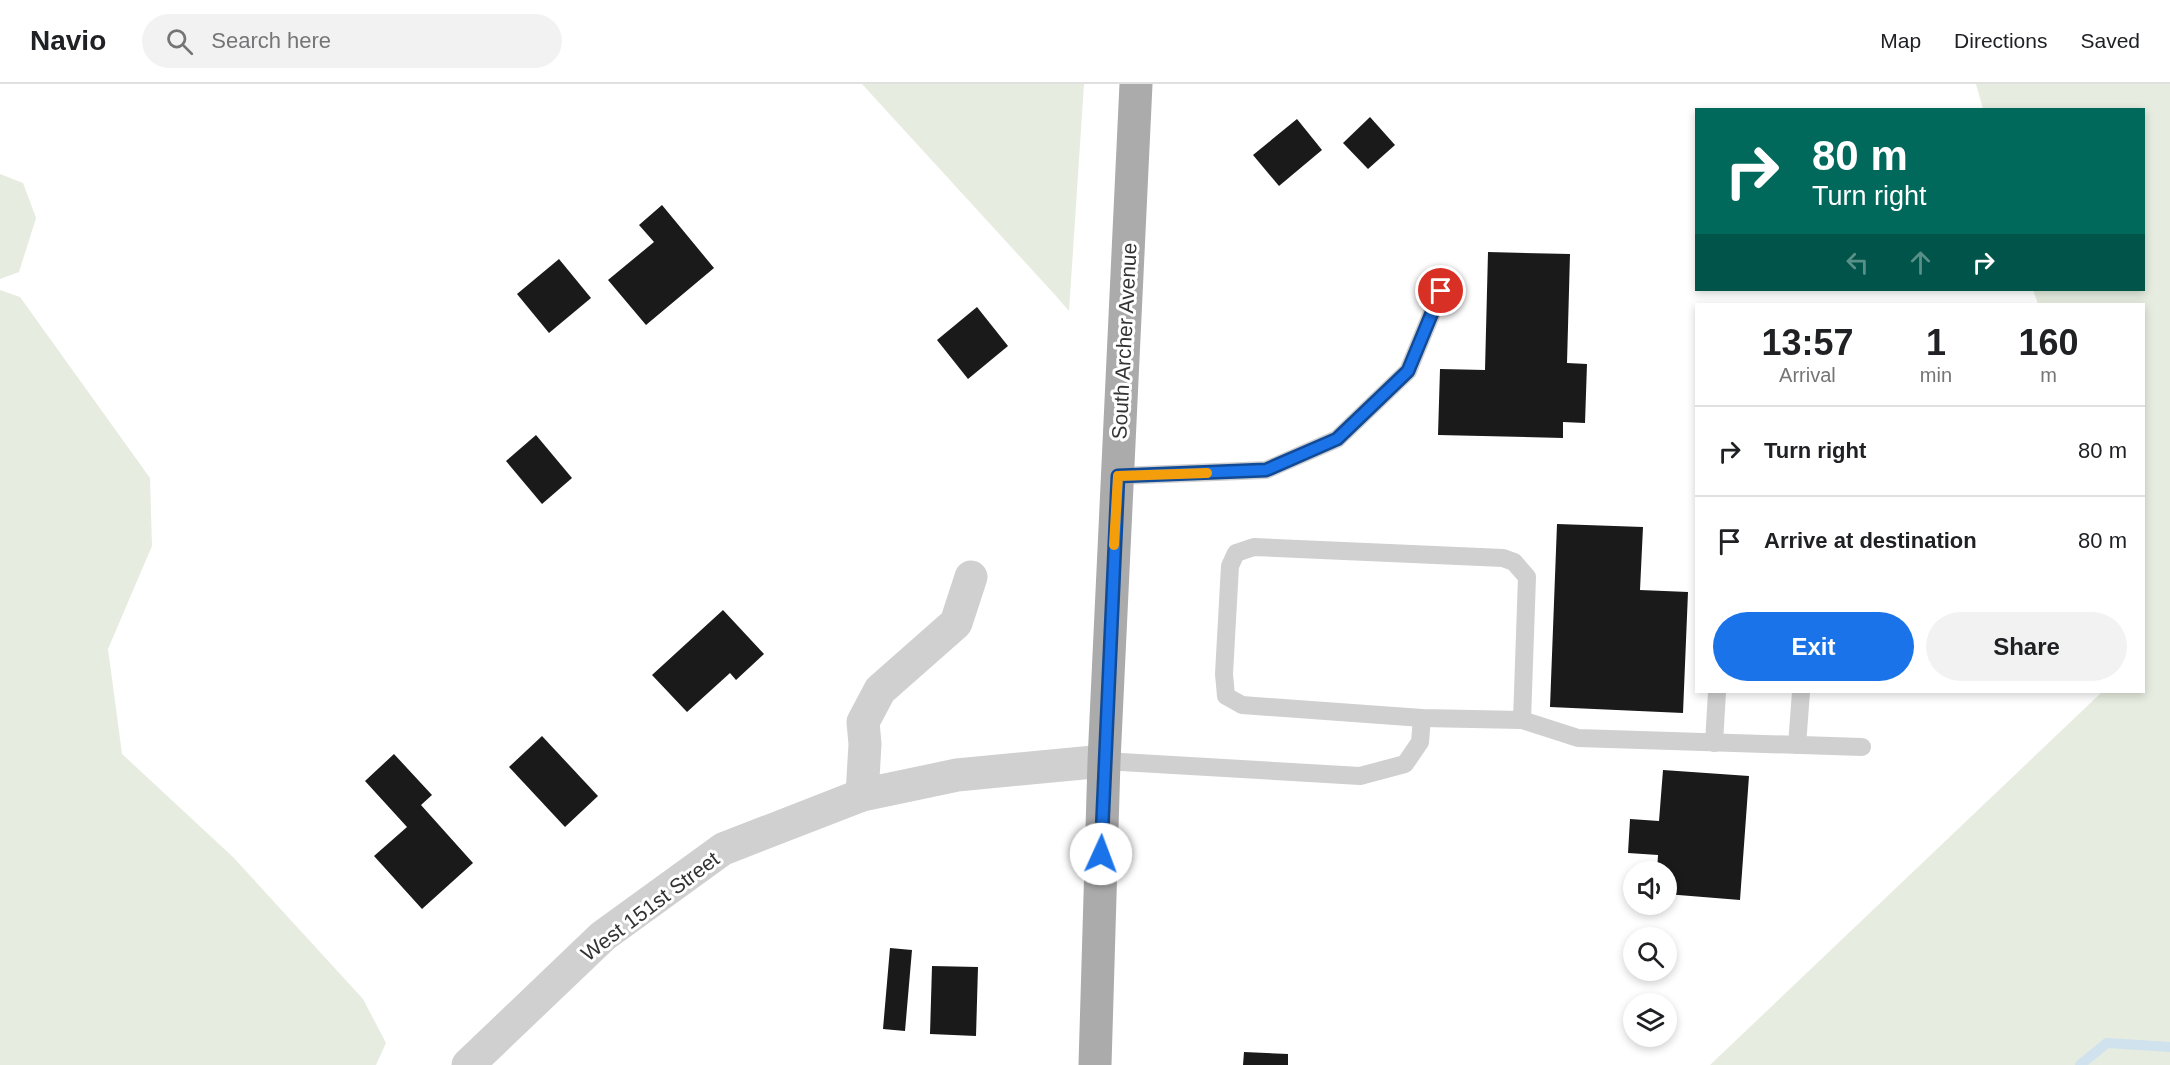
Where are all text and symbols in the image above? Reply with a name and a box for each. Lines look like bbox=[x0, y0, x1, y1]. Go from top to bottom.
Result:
search box bbox=[142, 14, 562, 68]
text: Navio bbox=[30, 25, 106, 56]
icon: search bbox=[163, 25, 196, 58]
text: Search here bbox=[211, 28, 331, 53]
text: Map bbox=[1880, 29, 1921, 52]
text: Directions bbox=[1954, 29, 2047, 52]
text: Saved bbox=[2080, 29, 2140, 52]
icon: right bbox=[1713, 132, 1791, 210]
text: 80 m bbox=[1812, 132, 1908, 179]
text: Turn right bbox=[1812, 181, 1927, 211]
street label: South Archer Avenue bbox=[1107, 242, 1141, 440]
icon: left bbox=[1841, 246, 1874, 279]
icon: ahead bbox=[1904, 246, 1937, 279]
icon: right bbox=[1967, 246, 2000, 279]
pin bbox=[1415, 265, 1466, 316]
icon: arrive bbox=[1424, 274, 1457, 307]
text: 13:57 bbox=[1761, 322, 1853, 363]
text: 1 bbox=[1926, 322, 1946, 363]
text: 160 bbox=[2018, 322, 2079, 363]
text: Arrival bbox=[1779, 364, 1836, 386]
text: min bbox=[1920, 364, 1952, 386]
text: m bbox=[2040, 364, 2057, 386]
icon: right bbox=[1713, 435, 1746, 468]
text: Turn right bbox=[1764, 438, 1866, 463]
text: 80 m bbox=[2078, 438, 2127, 463]
icon: arrive bbox=[1713, 525, 1746, 558]
text: Arrive at destination bbox=[1764, 528, 1977, 553]
text: 80 m bbox=[2078, 528, 2127, 553]
button: Exit bbox=[1713, 612, 1914, 681]
button: Share bbox=[1926, 612, 2127, 681]
position arrow bbox=[1069, 822, 1133, 886]
street label: West 151st Street bbox=[577, 847, 724, 965]
map controls bbox=[1623, 861, 1677, 1047]
button: sound bbox=[1623, 861, 1677, 915]
button: search bbox=[1623, 927, 1677, 981]
button: layers bbox=[1623, 993, 1677, 1047]

